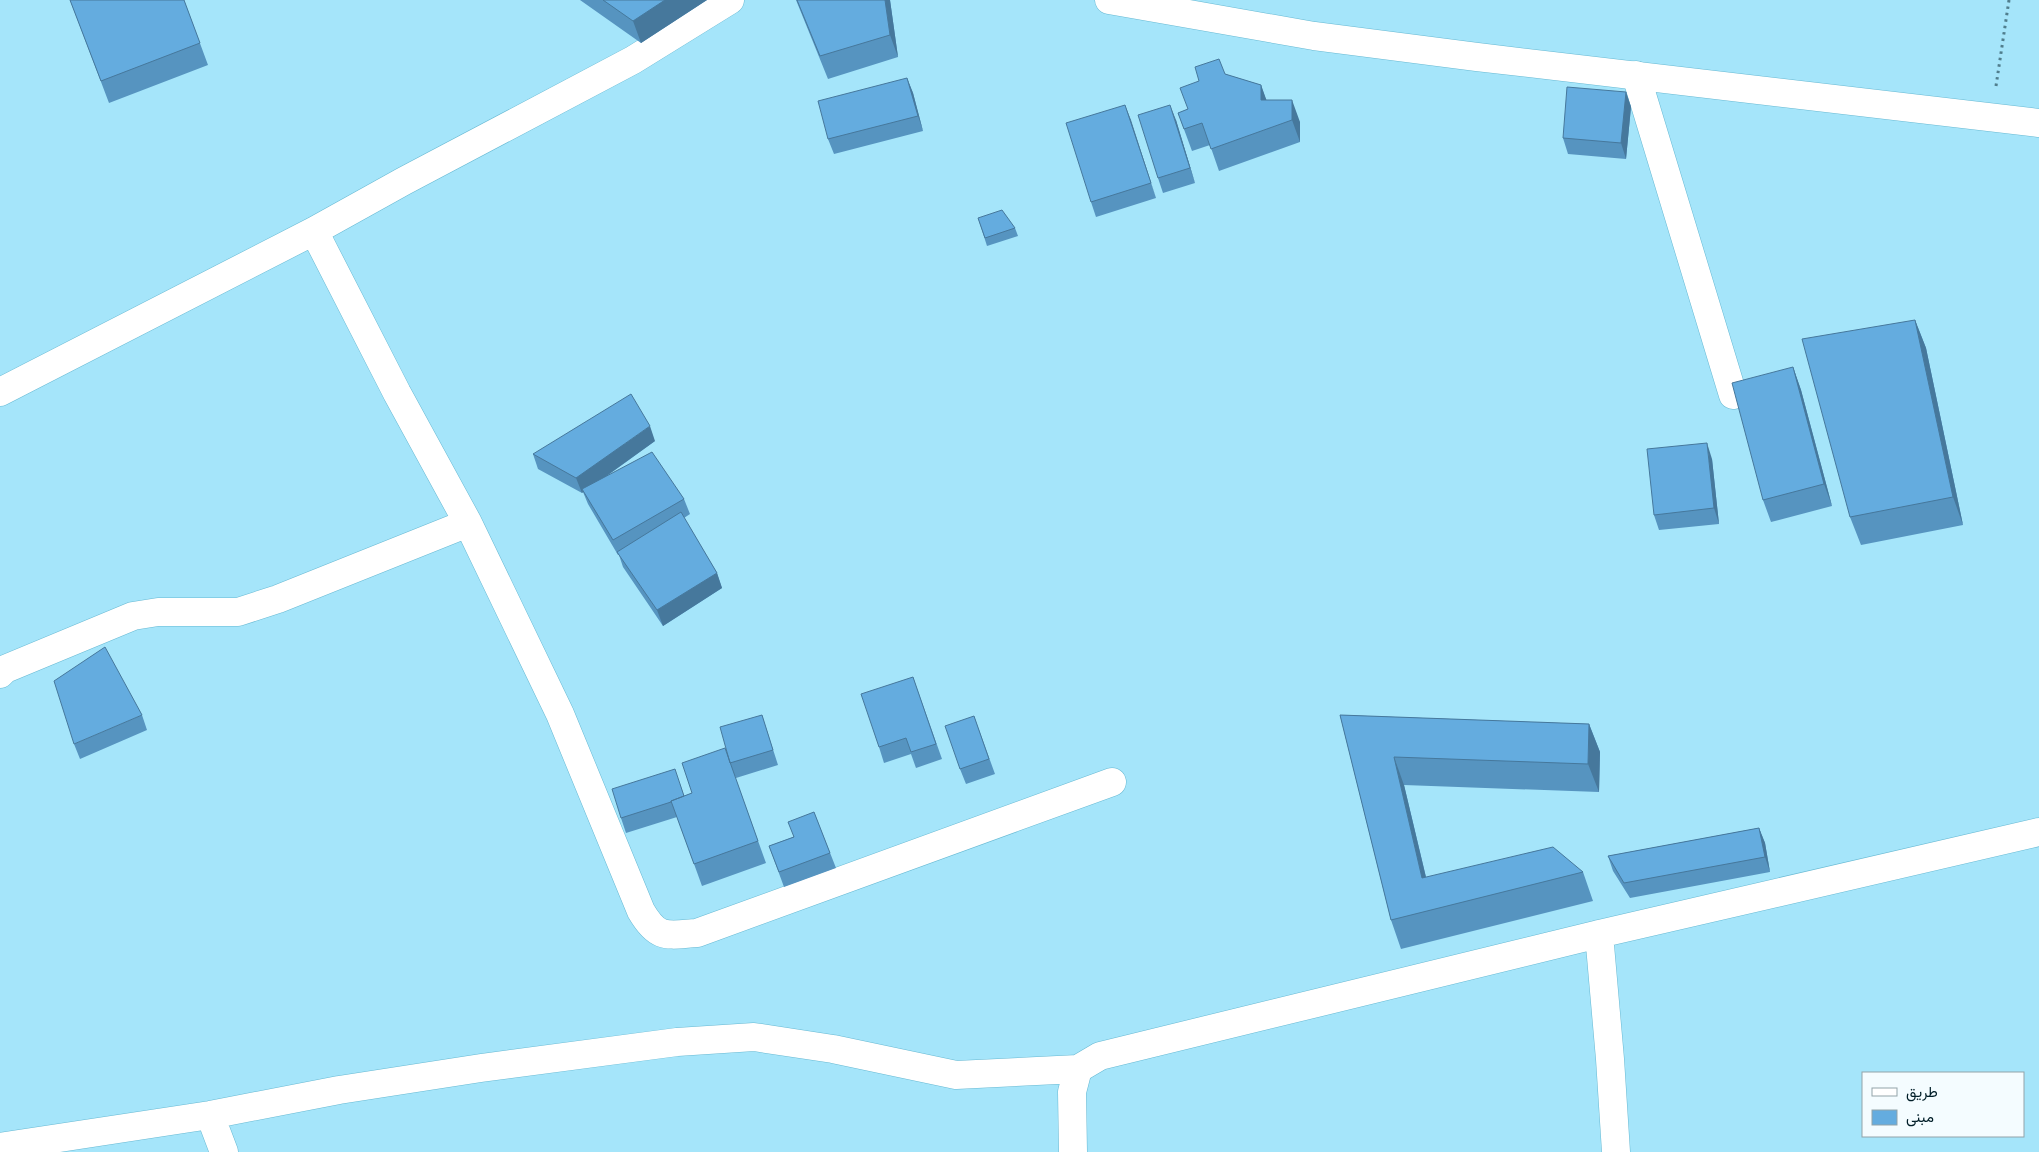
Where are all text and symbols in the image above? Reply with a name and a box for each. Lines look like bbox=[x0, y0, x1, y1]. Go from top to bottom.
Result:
legend bbox=[1862, 1072, 2024, 1137]
text: طريق bbox=[1906, 1082, 1938, 1102]
text: مبنى bbox=[1906, 1107, 1934, 1127]

